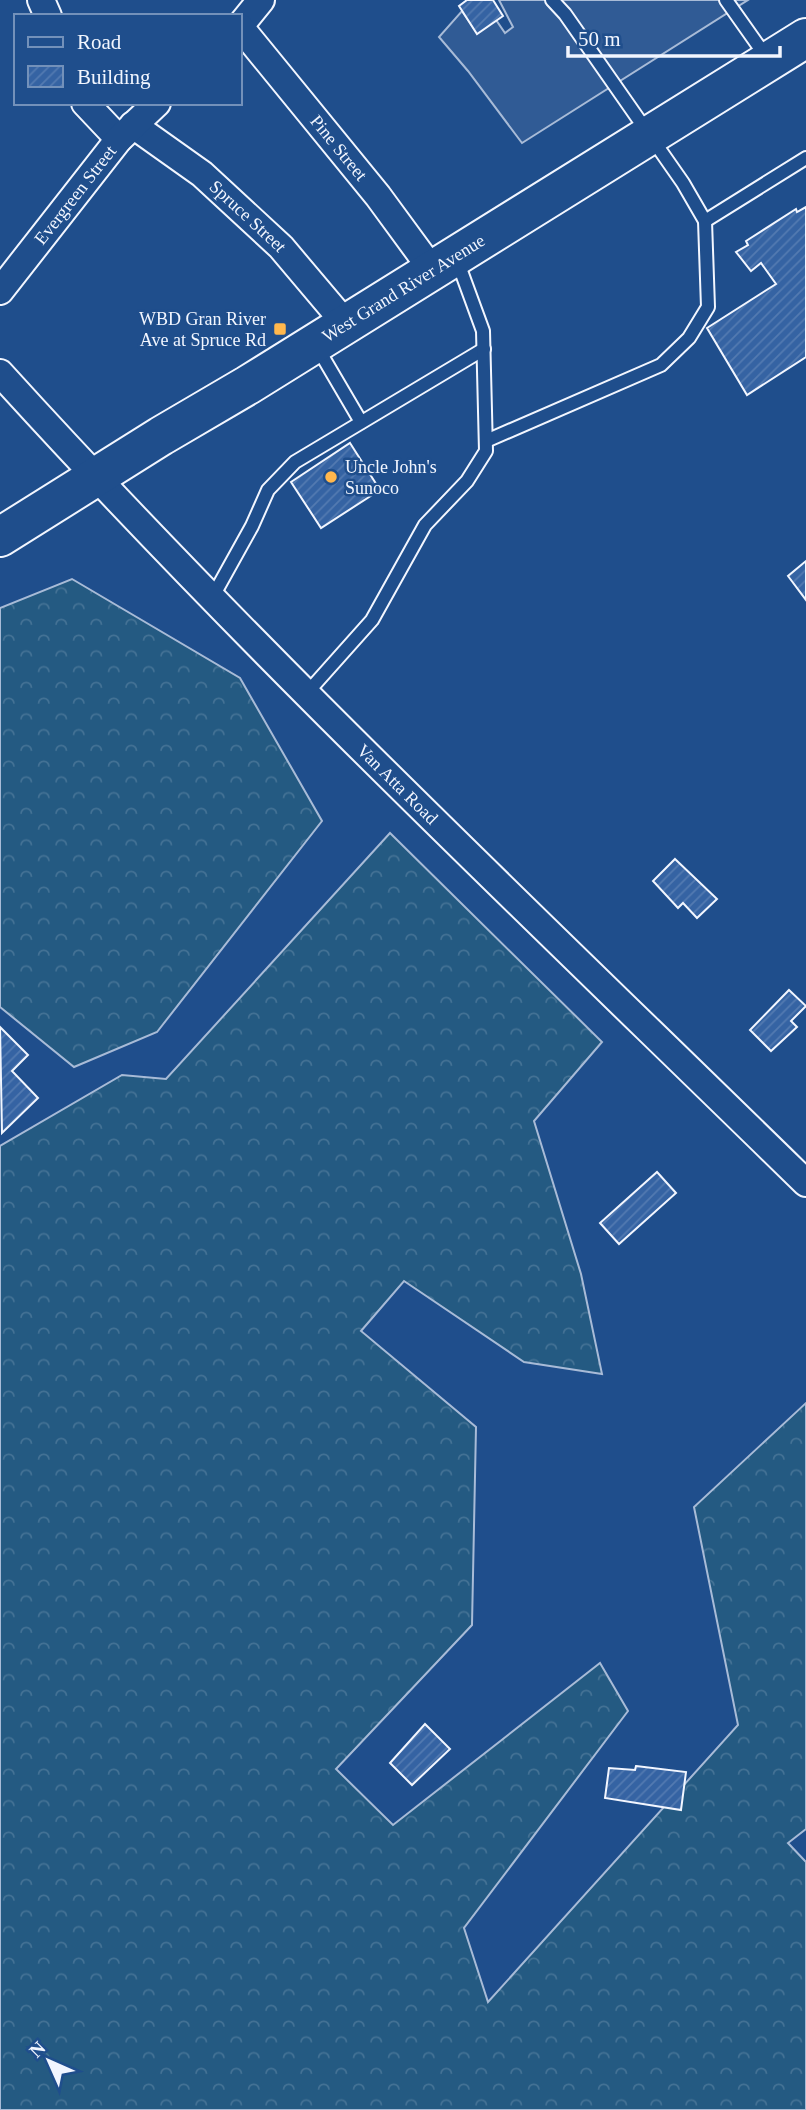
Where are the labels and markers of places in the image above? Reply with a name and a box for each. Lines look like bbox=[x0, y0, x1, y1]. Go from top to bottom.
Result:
place label: WBD Gran River Ave at Spruce Rd bbox=[139, 309, 266, 350]
marker: WBD Gran River Ave at Spruce Rd bbox=[272, 321, 288, 337]
place label: Uncle John's Sunoco bbox=[345, 457, 437, 498]
marker: Uncle John's Sunoco bbox=[323, 469, 339, 485]

